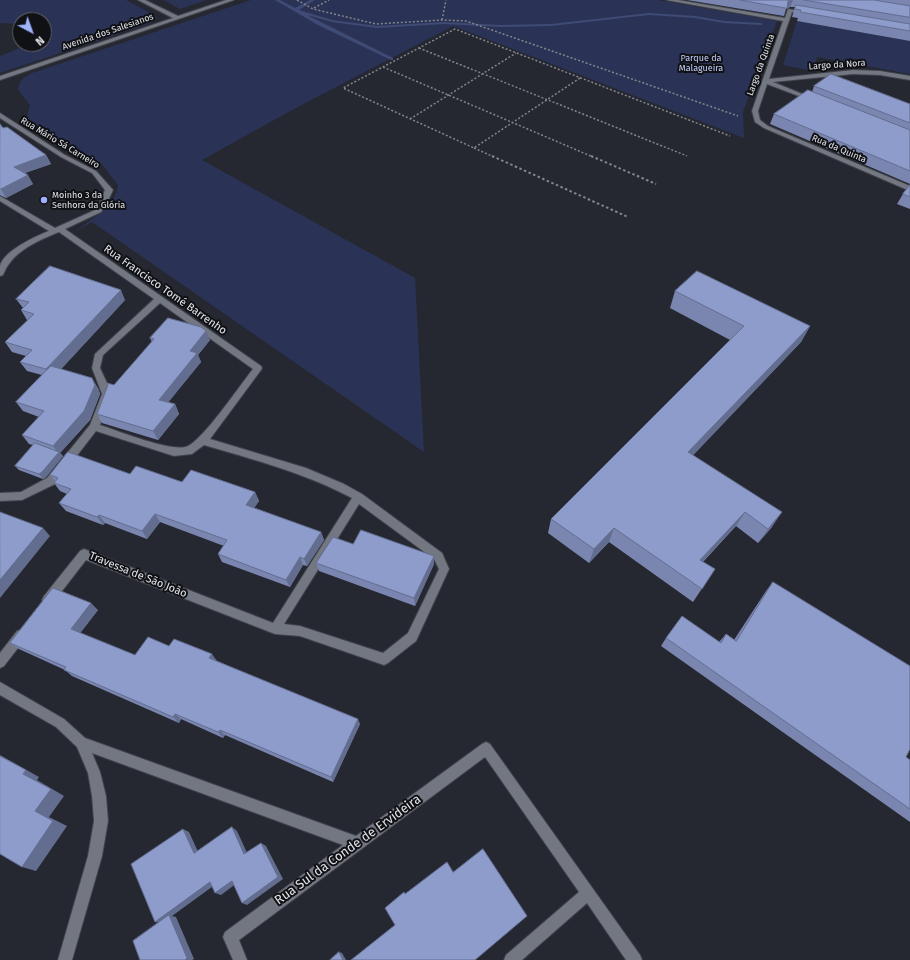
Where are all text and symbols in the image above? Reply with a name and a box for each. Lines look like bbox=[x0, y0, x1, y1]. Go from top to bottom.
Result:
street label: Avenida dos Salesianos bbox=[61, 11, 155, 53]
north arrow bbox=[12, 12, 52, 52]
text: N bbox=[33, 33, 47, 48]
street label: Largo da Quinta bbox=[745, 33, 777, 97]
park label: Parque da Malagueira bbox=[679, 53, 723, 74]
street label: Largo da Nora bbox=[808, 58, 866, 72]
street label: Rua Mário Sá Carneiro bbox=[19, 115, 101, 171]
street label: Rua da Quinta bbox=[810, 133, 868, 165]
place label: Moinho 3 da Senhora da Glória bbox=[52, 190, 125, 211]
marker: Moinho 3 da Senhora da Glória bbox=[39, 195, 49, 205]
street label: Rua Francisco Tomé Barrenho bbox=[101, 242, 229, 338]
street label: Travessa de São João bbox=[87, 549, 189, 601]
street label: Rua Sul da Conde de Ervideira bbox=[272, 792, 424, 908]

